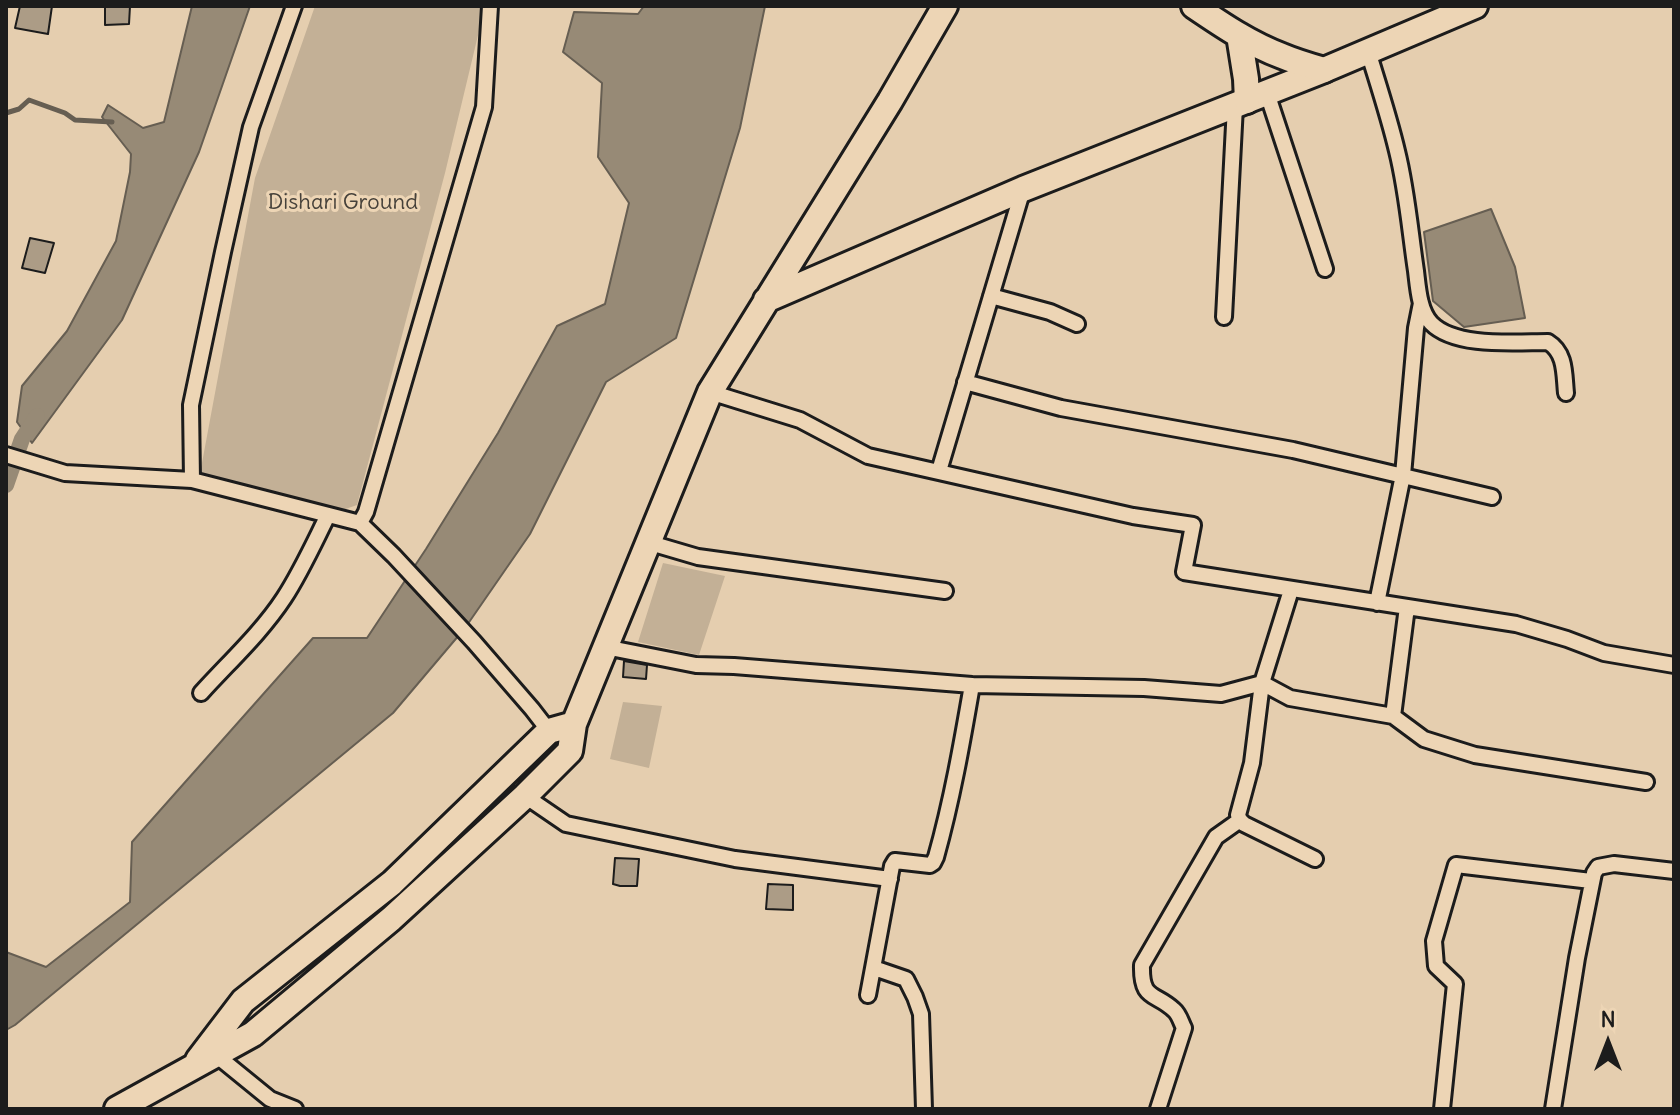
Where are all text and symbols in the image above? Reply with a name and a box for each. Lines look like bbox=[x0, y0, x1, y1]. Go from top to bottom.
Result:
park label: Dishari Ground bbox=[268, 190, 418, 216]
north arrow bbox=[1568, 1003, 1648, 1083]
text: N bbox=[1600, 1005, 1616, 1033]

